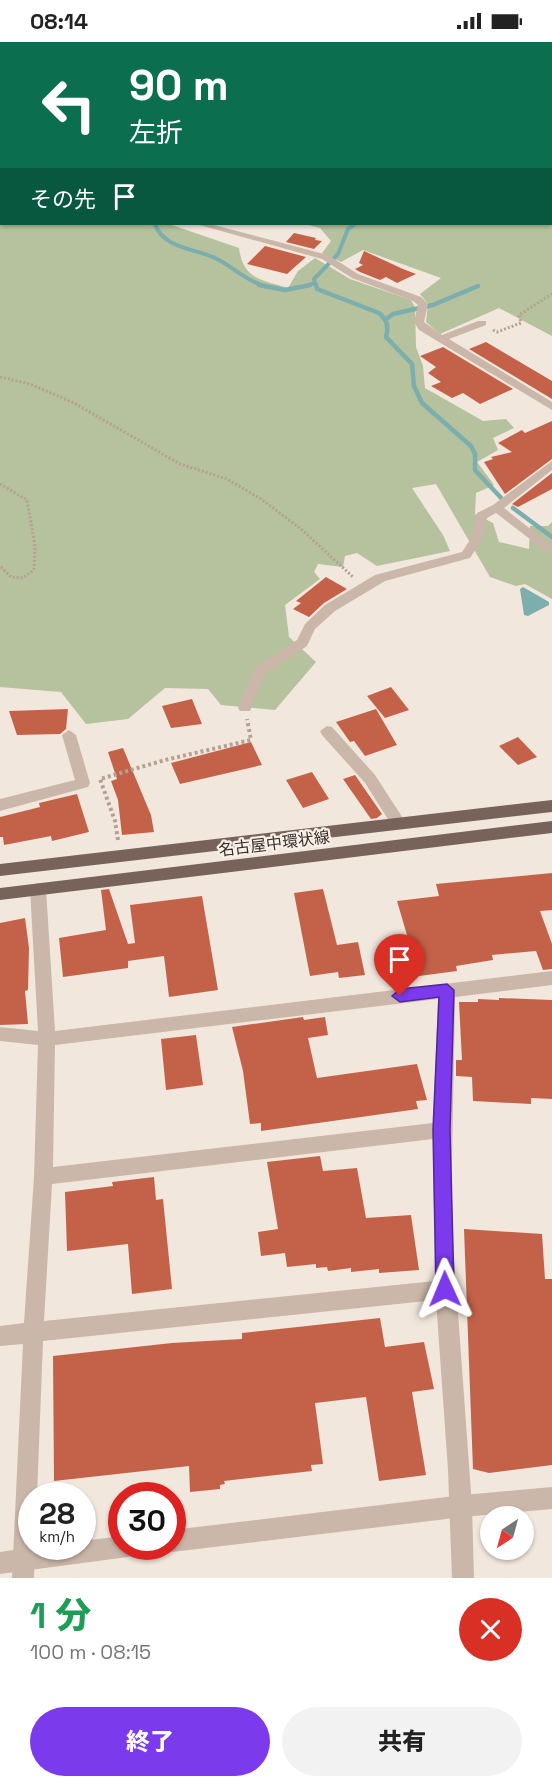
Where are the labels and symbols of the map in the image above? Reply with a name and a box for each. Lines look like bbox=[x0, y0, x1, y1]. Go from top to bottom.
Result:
street label: 名古屋中環状線 bbox=[217, 826, 331, 861]
pin bbox=[374, 934, 425, 996]
position arrow bbox=[413, 1257, 477, 1321]
speed limit sign: 30 bbox=[108, 1482, 186, 1560]
north arrow bbox=[480, 1506, 534, 1560]

